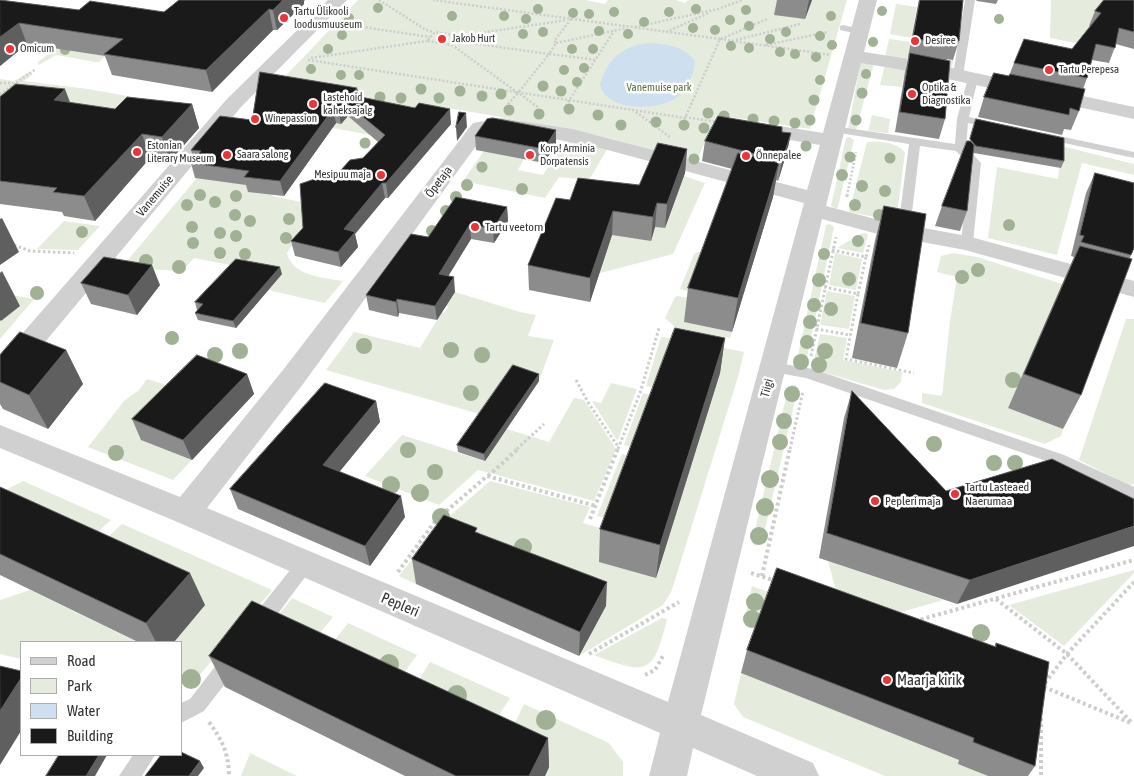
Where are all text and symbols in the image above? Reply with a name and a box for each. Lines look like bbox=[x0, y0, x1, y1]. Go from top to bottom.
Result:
place label: Tartu Ülikooli loodusmuuseum bbox=[294, 5, 362, 31]
marker: Tartu Ülikooli loodusmuuseum bbox=[278, 12, 290, 24]
place label: Jakob Hurt bbox=[452, 32, 495, 46]
marker: Jakob Hurt bbox=[436, 33, 448, 45]
place label: Desiree bbox=[925, 34, 956, 48]
marker: Desiree bbox=[909, 35, 921, 47]
place label: Omicum bbox=[20, 42, 54, 56]
marker: Omicum bbox=[4, 43, 16, 55]
place label: Tartu Perepesa bbox=[1059, 63, 1119, 77]
marker: Tartu Perepesa bbox=[1043, 64, 1055, 76]
park label: Vanemuise park bbox=[626, 81, 692, 95]
place label: Optika & Diagnostika bbox=[922, 81, 971, 107]
marker: Optika & Diagnostika bbox=[906, 88, 918, 100]
place label: Lastehoid kaheksajalg bbox=[323, 91, 372, 117]
marker: Lastehoid kaheksajalg bbox=[307, 98, 319, 110]
place label: Winepassion bbox=[265, 112, 317, 126]
marker: Winepassion bbox=[249, 113, 261, 125]
place label: Estonian Literary Museum bbox=[147, 139, 214, 165]
place label: Korp! Arminia Dorpatensis bbox=[540, 142, 595, 168]
marker: Estonian Literary Museum bbox=[131, 146, 143, 158]
place label: Saara salong bbox=[237, 148, 289, 162]
marker: Saara salong bbox=[221, 149, 233, 161]
marker: Korp! Arminia Dorpatensis bbox=[524, 149, 536, 161]
place label: Õnnepalee bbox=[756, 149, 801, 163]
marker: Õnnepalee bbox=[740, 150, 752, 162]
street label: Õpetaja bbox=[423, 163, 455, 201]
place label: Mesipuu maja bbox=[314, 168, 371, 182]
marker: Mesipuu maja bbox=[375, 169, 387, 181]
street label: Vanemuise bbox=[134, 173, 176, 219]
place label: Tartu veetorn bbox=[485, 220, 543, 234]
marker: Tartu veetorn bbox=[469, 221, 481, 233]
street label: Tiigi bbox=[758, 377, 776, 399]
place label: Tartu Lasteaed Naerumaa bbox=[965, 480, 1029, 508]
marker: Tartu Lasteaed Naerumaa bbox=[949, 488, 961, 500]
place label: Pepleri maja bbox=[885, 494, 941, 508]
marker: Pepleri maja bbox=[869, 495, 881, 507]
street label: Pepleri bbox=[378, 589, 422, 621]
legend bbox=[20, 641, 182, 756]
text: Road bbox=[67, 652, 96, 669]
place label: Maarja kirik bbox=[897, 671, 962, 689]
marker: Maarja kirik bbox=[881, 674, 893, 686]
text: Park bbox=[67, 677, 92, 694]
text: Water bbox=[67, 702, 100, 719]
text: Building bbox=[67, 727, 113, 744]

